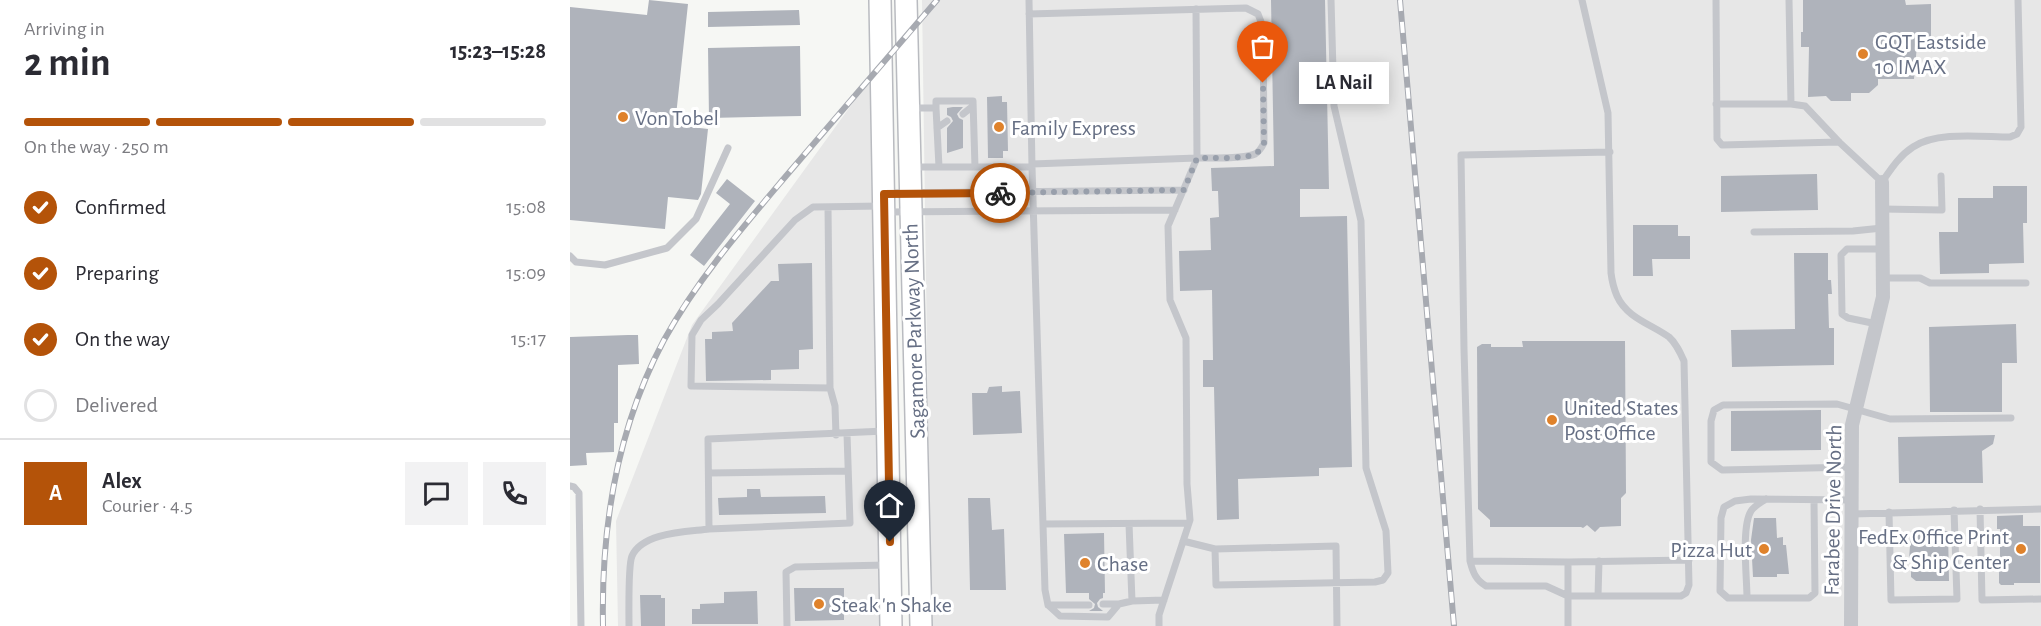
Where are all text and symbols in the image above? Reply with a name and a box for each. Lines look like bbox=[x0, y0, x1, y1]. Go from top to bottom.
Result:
text: Arriving in bbox=[24, 19, 105, 39]
pin bbox=[1237, 21, 1288, 83]
icon: bag bbox=[1246, 30, 1279, 63]
place label: GQT Eastside 10 IMAX bbox=[1875, 31, 1986, 78]
text: 15:23–15:28 bbox=[450, 40, 546, 62]
text: 2 min bbox=[24, 44, 111, 83]
marker: GQT Eastside 10 IMAX bbox=[1856, 47, 1870, 61]
callout: LA Nail bbox=[1299, 62, 1389, 104]
text: LA Nail bbox=[1315, 73, 1373, 93]
place label: Von Tobel bbox=[635, 107, 719, 129]
marker: Von Tobel bbox=[616, 110, 630, 124]
place label: Family Express bbox=[1011, 117, 1136, 139]
marker: Family Express bbox=[992, 120, 1006, 134]
text: On the way · 250 m bbox=[24, 137, 169, 157]
courier bbox=[970, 163, 1030, 223]
icon: bike bbox=[984, 177, 1017, 210]
icon: check bbox=[24, 191, 57, 224]
text: Confirmed bbox=[75, 196, 166, 218]
text: 15:08 bbox=[506, 197, 546, 217]
street label: Sagamore Parkway North bbox=[899, 223, 929, 439]
icon: check bbox=[24, 257, 57, 290]
text: Preparing bbox=[75, 262, 159, 284]
text: 15:09 bbox=[506, 263, 546, 283]
icon: check bbox=[24, 323, 57, 356]
text: On the way bbox=[75, 328, 170, 350]
text: 15:17 bbox=[511, 329, 546, 349]
text: Delivered bbox=[75, 394, 158, 416]
place label: United States Post Office bbox=[1564, 397, 1678, 444]
marker: United States Post Office bbox=[1545, 413, 1559, 427]
street label: Farabee Drive North bbox=[1821, 424, 1845, 596]
button: chat bbox=[405, 462, 468, 525]
button: phone bbox=[483, 462, 546, 525]
text: Alex bbox=[102, 470, 142, 492]
pin bbox=[864, 480, 915, 542]
text: A bbox=[49, 482, 62, 504]
icon: home bbox=[873, 489, 906, 522]
text: Courier · 4.5 bbox=[102, 496, 193, 516]
place label: FedEx Office Print & Ship Center bbox=[1858, 526, 2009, 573]
place label: Pizza Hut bbox=[1670, 539, 1752, 561]
marker: Pizza Hut bbox=[1757, 542, 1771, 556]
marker: FedEx Office Print & Ship Center bbox=[2014, 542, 2028, 556]
place label: Chase bbox=[1097, 553, 1148, 575]
marker: Chase bbox=[1078, 556, 1092, 570]
place label: Steak 'n Shake bbox=[831, 594, 952, 616]
marker: Steak 'n Shake bbox=[812, 597, 826, 611]

